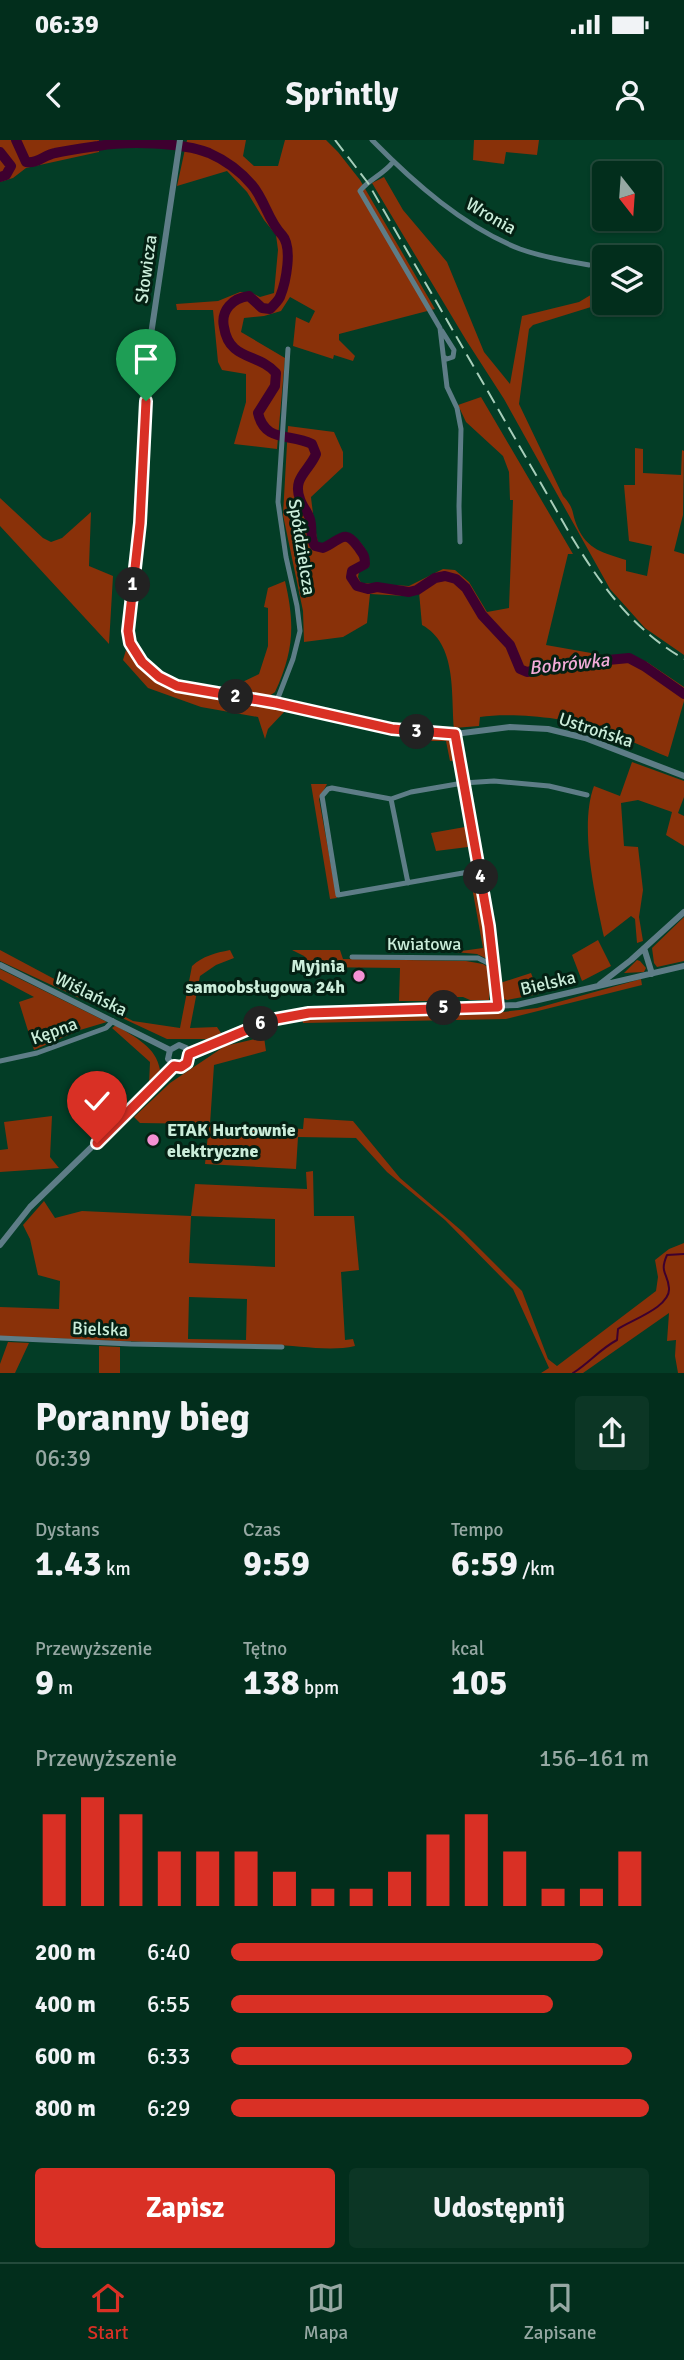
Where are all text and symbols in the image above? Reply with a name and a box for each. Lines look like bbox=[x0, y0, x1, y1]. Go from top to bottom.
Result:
text: 06:39 bbox=[35, 9, 99, 41]
text: Sprintly bbox=[286, 75, 398, 114]
icon: back bbox=[35, 76, 73, 114]
icon: person bbox=[611, 76, 649, 114]
north arrow bbox=[592, 161, 662, 231]
map controls bbox=[592, 161, 662, 315]
street label: Wronia bbox=[462, 193, 520, 239]
street label: Słowicza bbox=[130, 233, 162, 305]
button: layers bbox=[592, 245, 662, 315]
pin bbox=[116, 329, 176, 401]
icon: arrive bbox=[127, 340, 165, 378]
street label: Spółdzielcza bbox=[284, 497, 320, 597]
pin: 1 bbox=[116, 568, 150, 602]
text: 1 bbox=[127, 572, 138, 596]
water label: Bobrówka bbox=[528, 648, 612, 680]
pin: 2 bbox=[218, 680, 254, 714]
text: 2 bbox=[230, 684, 241, 708]
street label: Ustrońska bbox=[556, 708, 636, 752]
pin: 3 bbox=[400, 714, 434, 750]
text: 3 bbox=[411, 719, 422, 743]
pin: 4 bbox=[463, 860, 498, 894]
text: 4 bbox=[475, 864, 486, 888]
street label: Kwiatowa bbox=[387, 933, 461, 955]
place label: Myjnia samoobsługowa 24h bbox=[185, 955, 345, 998]
street label: Bielska bbox=[518, 966, 578, 1000]
street label: Wiślańska bbox=[51, 967, 131, 1021]
marker: Myjnia samoobsługowa 24h bbox=[351, 968, 367, 984]
pin: 5 bbox=[426, 990, 462, 1026]
text: 5 bbox=[438, 995, 449, 1019]
pin: 6 bbox=[244, 1006, 278, 1042]
text: 6 bbox=[255, 1011, 266, 1035]
street label: Kępna bbox=[28, 1012, 80, 1050]
pin bbox=[67, 1071, 127, 1143]
icon: check bbox=[78, 1082, 116, 1120]
place label: ETAK Hurtownie elektryczne bbox=[167, 1119, 296, 1162]
marker: ETAK Hurtownie elektryczne bbox=[145, 1132, 161, 1148]
street label: Bielska bbox=[72, 1317, 128, 1341]
text: Poranny bieg bbox=[35, 1394, 250, 1441]
button: share bbox=[575, 1396, 649, 1470]
text: 06:39 bbox=[35, 1444, 91, 1473]
text: Dystans bbox=[35, 1518, 99, 1542]
text: Czas bbox=[243, 1518, 281, 1542]
text: Tempo bbox=[451, 1518, 503, 1542]
text: 1.43 bbox=[35, 1542, 102, 1585]
text: 9:59 bbox=[243, 1542, 310, 1585]
text: 6:59 bbox=[451, 1542, 518, 1585]
text: km bbox=[102, 1557, 131, 1581]
text: /km bbox=[518, 1557, 555, 1581]
text: Przewyższenie bbox=[35, 1637, 152, 1661]
text: Tętno bbox=[243, 1637, 287, 1661]
text: kcal bbox=[451, 1637, 484, 1661]
text: 9 bbox=[35, 1661, 54, 1704]
text: 138 bbox=[243, 1661, 300, 1704]
text: 105 bbox=[451, 1661, 508, 1704]
text: m bbox=[54, 1676, 73, 1700]
text: bpm bbox=[300, 1676, 339, 1700]
text: Przewyższenie bbox=[35, 1744, 177, 1773]
text: 156–161 m bbox=[539, 1744, 649, 1773]
text: 200 m bbox=[35, 1938, 96, 1967]
text: 6:40 bbox=[147, 1938, 190, 1967]
text: 400 m bbox=[35, 1990, 96, 2019]
text: 6:55 bbox=[147, 1990, 190, 2019]
text: 600 m bbox=[35, 2042, 96, 2071]
text: 6:33 bbox=[147, 2042, 190, 2071]
text: 800 m bbox=[35, 2094, 96, 2123]
text: 6:29 bbox=[147, 2094, 190, 2123]
button: Zapisz bbox=[35, 2168, 335, 2248]
button: Udostępnij bbox=[349, 2168, 649, 2248]
tab: Start bbox=[88, 2279, 128, 2345]
tab: Mapa bbox=[304, 2279, 348, 2345]
tab: Zapisane bbox=[523, 2279, 596, 2345]

